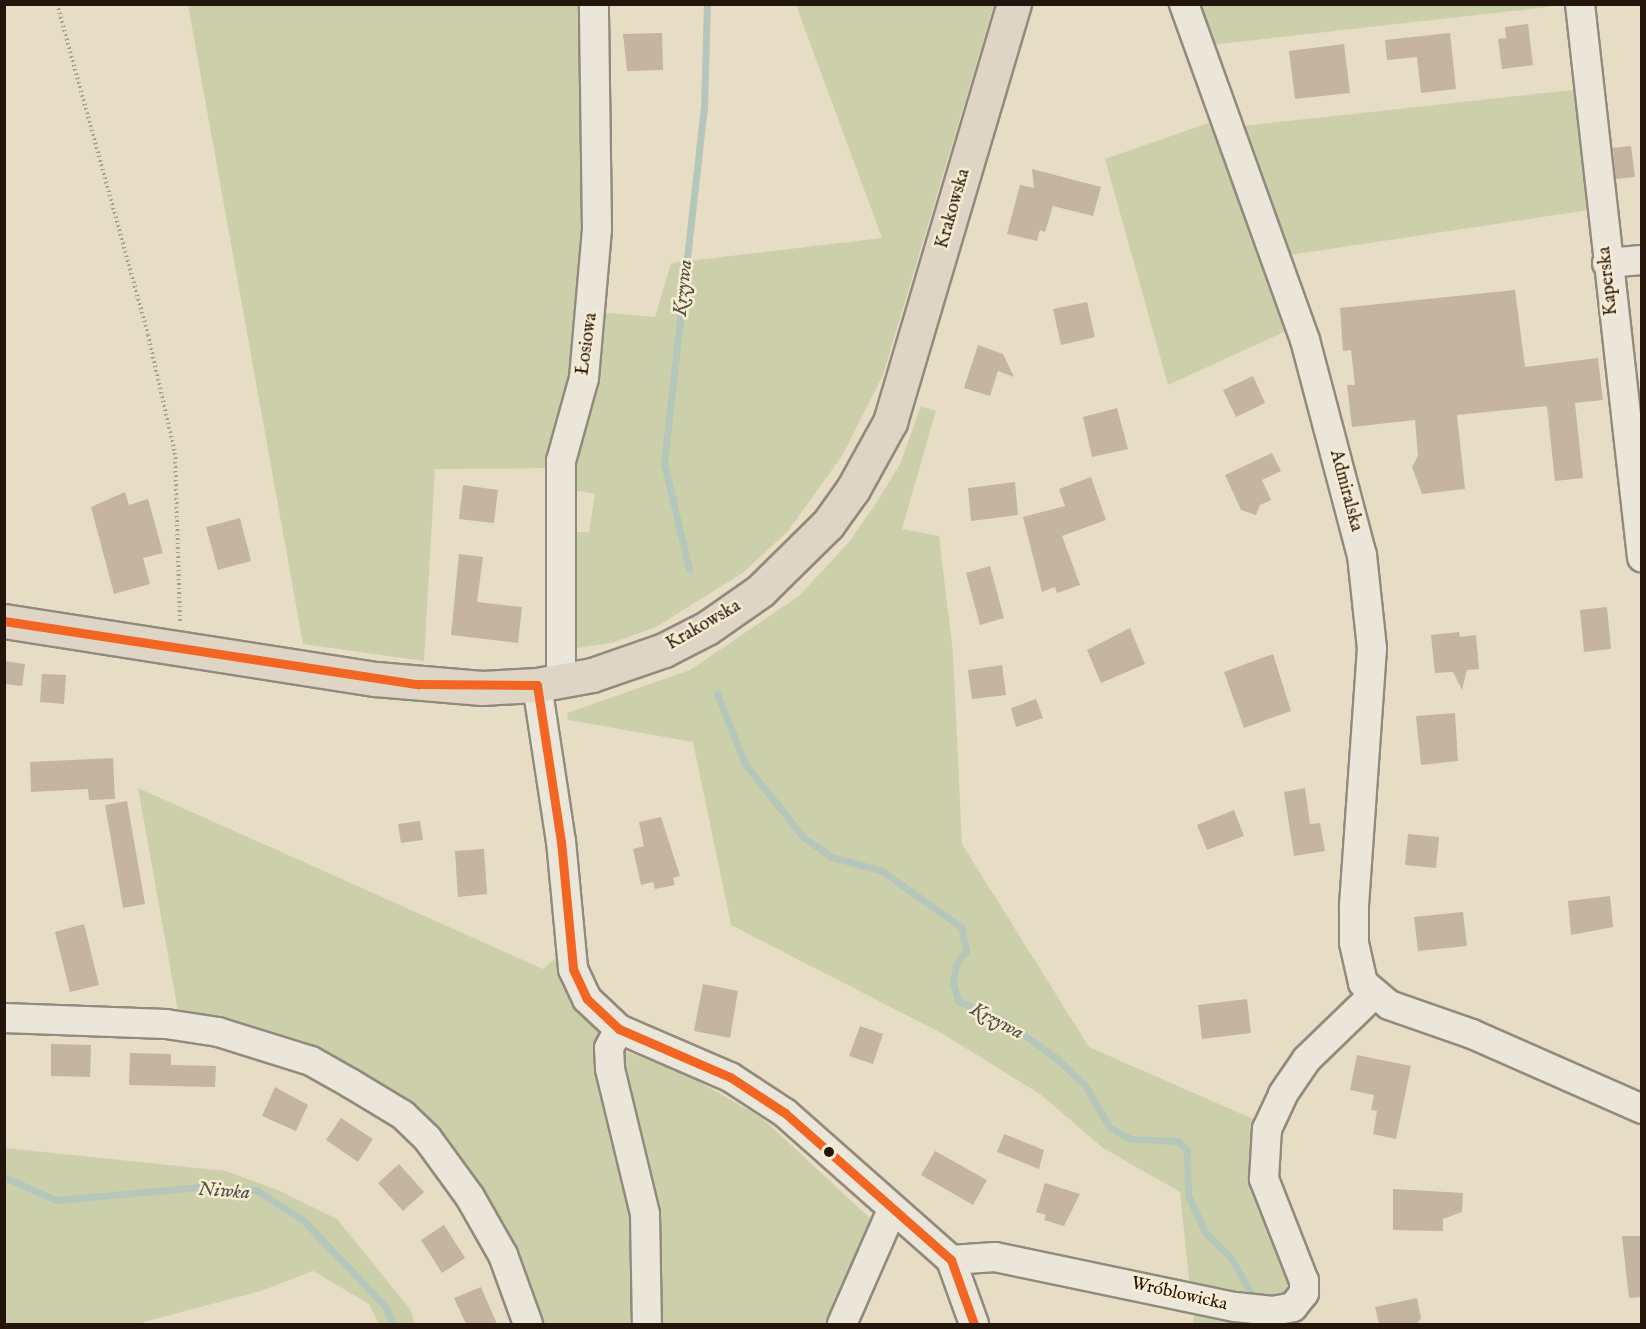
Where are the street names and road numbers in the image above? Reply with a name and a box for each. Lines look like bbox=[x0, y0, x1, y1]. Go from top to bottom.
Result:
street label: Krakowska bbox=[932, 167, 976, 251]
street label: Kaperska bbox=[1595, 245, 1623, 317]
street label: Łosiowa bbox=[573, 311, 603, 377]
street label: Admiralska bbox=[1324, 448, 1366, 534]
street label: Krakowska bbox=[663, 596, 745, 656]
street label: Wróblowicka bbox=[1129, 1273, 1229, 1317]

